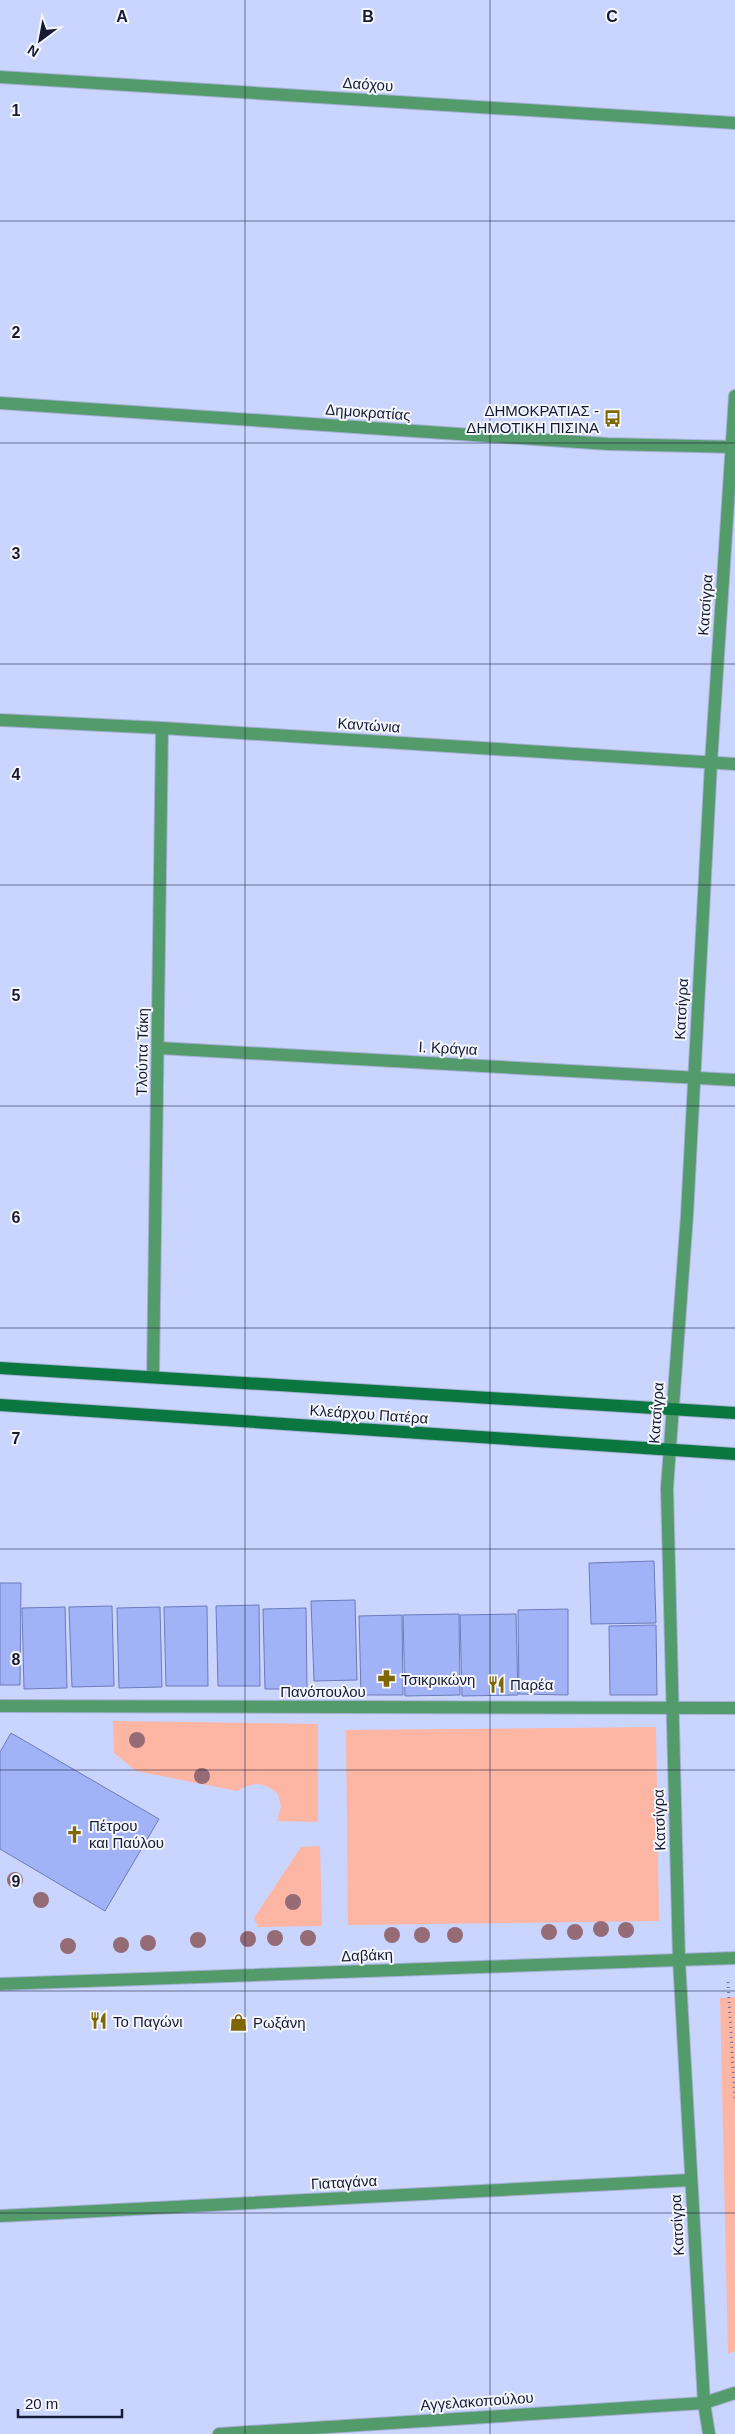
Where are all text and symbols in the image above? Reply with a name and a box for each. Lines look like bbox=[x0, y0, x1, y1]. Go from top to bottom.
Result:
text: A bbox=[116, 8, 128, 25]
text: B bbox=[362, 8, 374, 25]
text: C bbox=[606, 8, 618, 25]
north arrow bbox=[15, 15, 65, 65]
text: N bbox=[25, 42, 42, 60]
street label: Δαόχου bbox=[342, 74, 394, 94]
text: 1 bbox=[12, 102, 21, 119]
text: 2 bbox=[12, 324, 21, 341]
street label: Δημοκρατίας bbox=[325, 401, 411, 423]
place label: ΔΗΜΟΚΡΑΤΙΑΣ - ΔΗΜΟΤΙΚΗ ΠΙΣΙΝΑ bbox=[466, 402, 599, 436]
bus stop icon: ΔΗΜΟΚΡΑΤΙΑΣ - ΔΗΜΟΤΙΚΗ ΠΙΣΙΝΑ bbox=[603, 409, 623, 429]
text: 3 bbox=[12, 545, 21, 562]
street label: Κατσίγρα bbox=[694, 573, 716, 636]
street label: Καντώνια bbox=[337, 714, 401, 736]
text: 4 bbox=[12, 766, 21, 783]
street label: Κατσίγρα bbox=[671, 978, 691, 1040]
text: 5 bbox=[12, 987, 21, 1004]
street label: Τλούπα Τάκη bbox=[133, 1008, 151, 1096]
street label: Ι. Κράγια bbox=[418, 1038, 478, 1058]
text: 6 bbox=[12, 1209, 21, 1226]
street label: Κατσίγρα bbox=[645, 1381, 667, 1444]
street label: Κλεάρχου Πατέρα bbox=[309, 1401, 429, 1427]
text: 7 bbox=[12, 1430, 21, 1447]
text: 8 bbox=[12, 1651, 21, 1668]
pharmacy icon: Τσικρικώνη bbox=[377, 1669, 397, 1689]
place label: Τσικρικώνη bbox=[401, 1671, 475, 1688]
restaurant icon: Παρέα bbox=[486, 1674, 506, 1694]
place label: Παρέα bbox=[510, 1676, 554, 1693]
street label: Πανόπουλου bbox=[280, 1683, 366, 1700]
street label: Κατσίγρα bbox=[649, 1789, 669, 1851]
place label: Πέτρου και Παύλου bbox=[89, 1817, 164, 1851]
church icon: Πέτρου και Παύλου bbox=[65, 1824, 85, 1844]
text: 9 bbox=[12, 1873, 21, 1890]
street label: Δαβάκη bbox=[341, 1946, 393, 1964]
restaurant icon: Το Παγώνι bbox=[89, 2011, 109, 2031]
shop icon: Ρωξάνη bbox=[229, 2012, 249, 2032]
place label: Το Παγώνι bbox=[113, 2013, 183, 2030]
place label: Ρωξάνη bbox=[253, 2014, 306, 2031]
street label: Γιαταγάνα bbox=[310, 2172, 378, 2192]
street label: Κατσίγρα bbox=[667, 2194, 687, 2256]
scale bar bbox=[18, 2386, 121, 2418]
street label: Αγγελακοπούλου bbox=[420, 2389, 534, 2413]
text: 20 m bbox=[25, 2395, 58, 2412]

